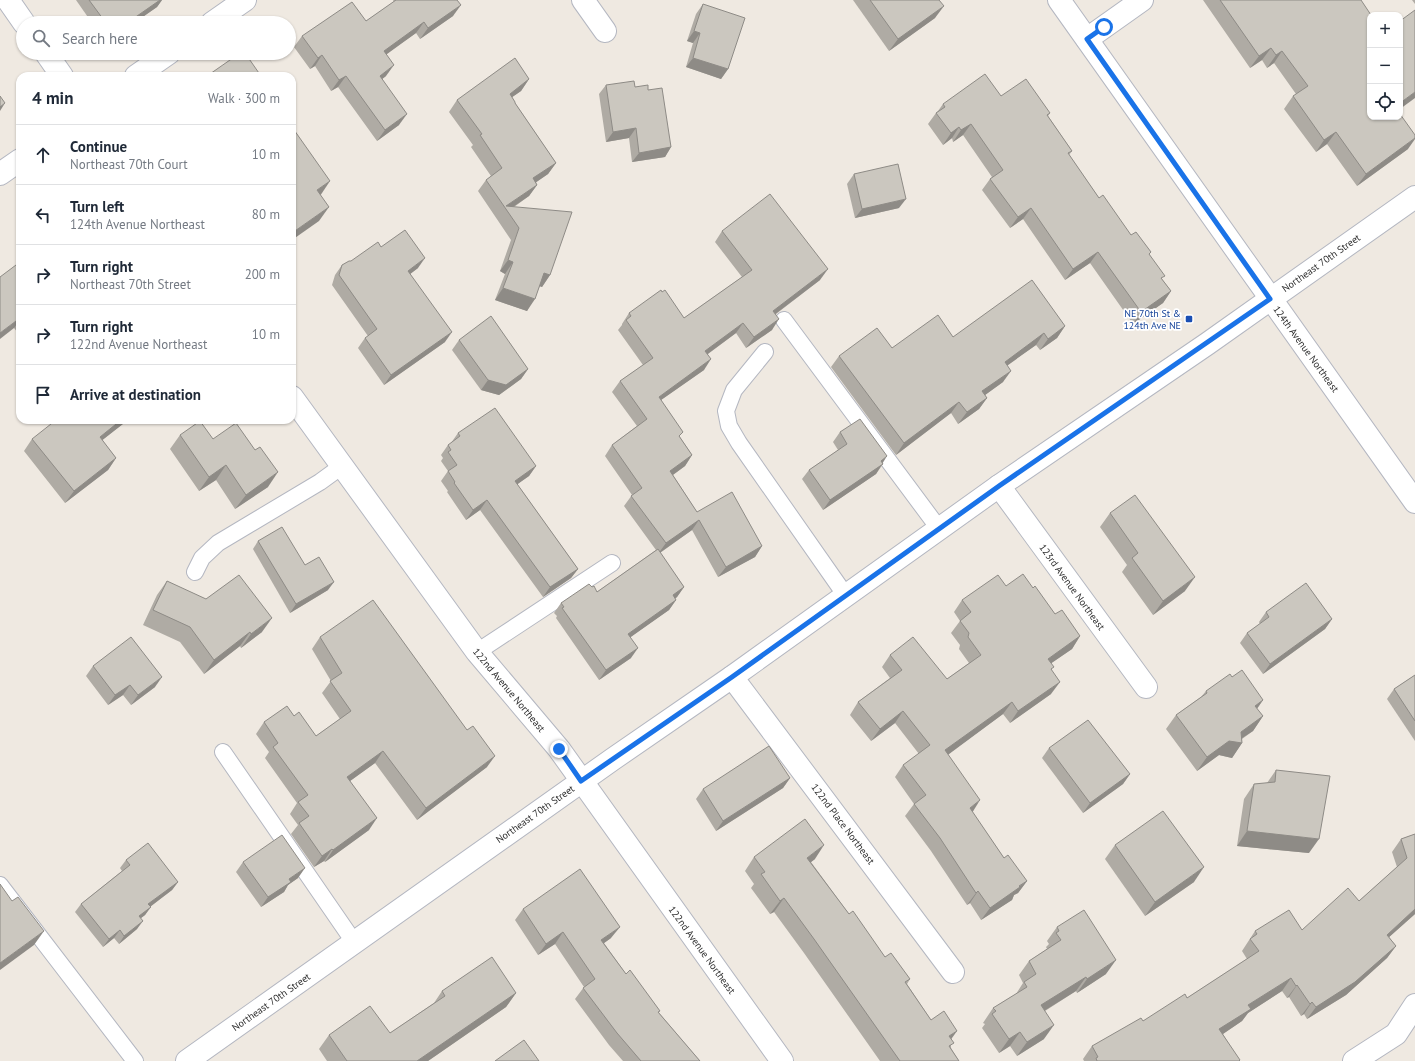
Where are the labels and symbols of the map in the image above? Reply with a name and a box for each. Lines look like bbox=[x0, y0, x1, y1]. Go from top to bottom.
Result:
route start bbox=[1095, 18, 1113, 36]
street label: Northeast 70th Street bbox=[1279, 231, 1363, 295]
street label: 124th Avenue Northeast bbox=[1270, 303, 1342, 395]
place label: NE 70th St & 124th Ave NE bbox=[1123, 307, 1181, 332]
marker: NE 70th St & 124th Ave NE bbox=[1184, 314, 1194, 324]
street label: 123rd Avenue Northeast bbox=[1036, 541, 1108, 633]
street label: 122nd Avenue Northeast bbox=[470, 645, 548, 735]
route end bbox=[550, 740, 568, 758]
street label: 122nd Place Northeast bbox=[808, 781, 878, 867]
street label: Northeast 70th Street bbox=[493, 782, 577, 846]
street label: 122nd Avenue Northeast bbox=[666, 903, 739, 997]
street label: Northeast 70th Street bbox=[229, 970, 313, 1034]

